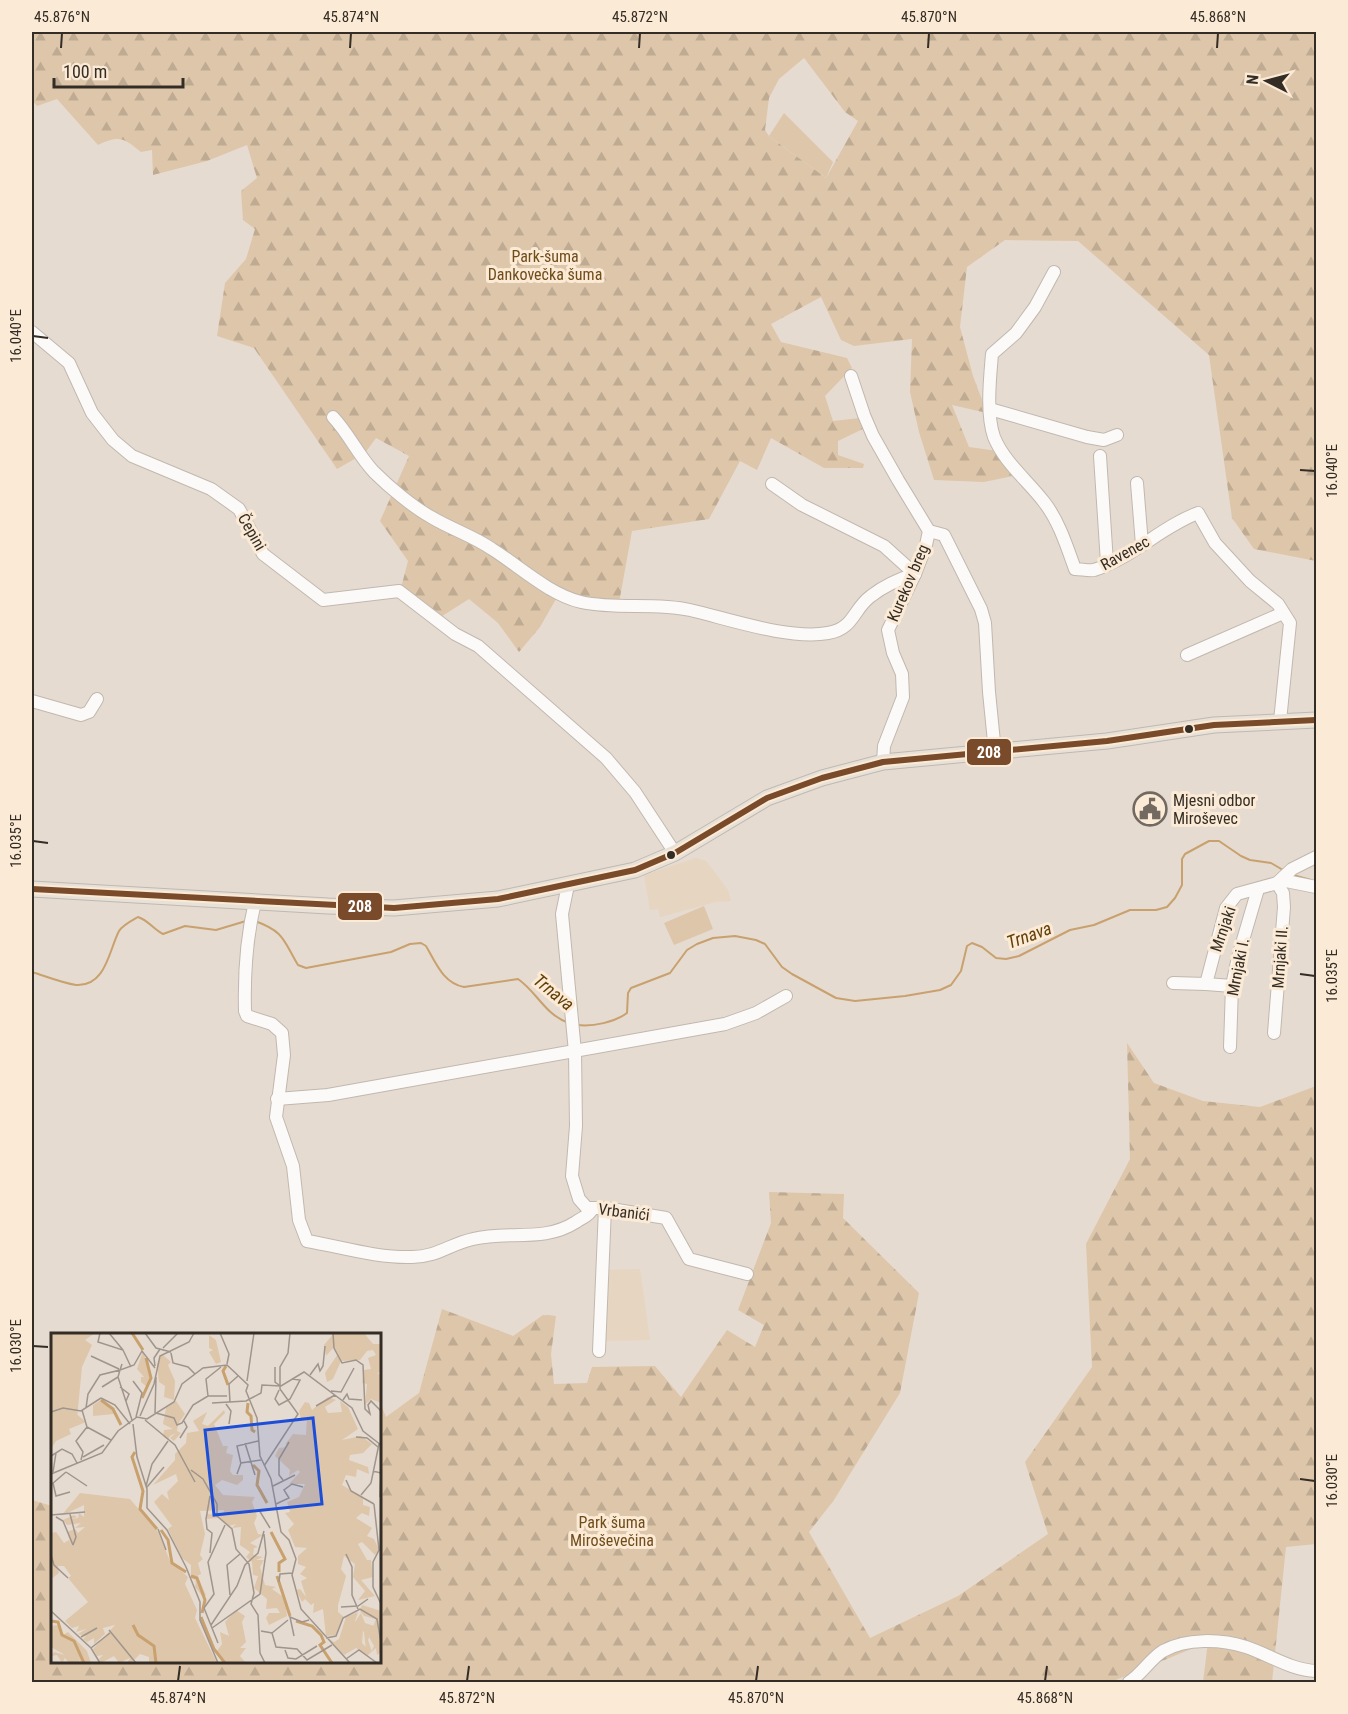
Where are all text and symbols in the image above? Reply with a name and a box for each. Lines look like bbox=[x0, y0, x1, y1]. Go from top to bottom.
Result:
text: 45.876°N bbox=[34, 8, 90, 26]
text: 45.874°N bbox=[323, 8, 379, 26]
text: 45.872°N bbox=[612, 8, 668, 26]
text: 45.870°N bbox=[901, 8, 957, 26]
text: 45.868°N bbox=[1190, 8, 1246, 26]
scale bar bbox=[54, 51, 183, 89]
north arrow bbox=[1237, 51, 1297, 111]
text: 100 m bbox=[63, 61, 107, 82]
text: N bbox=[1243, 74, 1263, 85]
park label: Park-šuma Dankovečka šuma bbox=[488, 247, 602, 284]
text: 16.040°E bbox=[7, 309, 25, 363]
text: 16.040°E bbox=[1323, 444, 1341, 498]
street label: Čepini bbox=[234, 510, 271, 554]
street label: Ravenec bbox=[1097, 532, 1153, 574]
street label: Kurekov breg bbox=[883, 541, 933, 625]
unlabelled marker bbox=[1183, 723, 1195, 735]
line badge: 208 bbox=[966, 738, 1012, 766]
text: 208 bbox=[977, 743, 1001, 762]
public building icon: Mjesni odbor Miroševec bbox=[1132, 791, 1168, 827]
place label: Mjesni odbor Miroševec bbox=[1173, 791, 1255, 828]
text: 16.035°E bbox=[7, 814, 25, 868]
unlabelled marker bbox=[665, 849, 677, 861]
line badge: 208 bbox=[337, 892, 383, 921]
text: 208 bbox=[348, 897, 372, 916]
street label: Mrnjaki bbox=[1206, 904, 1240, 954]
water label: Trnava bbox=[1004, 917, 1054, 953]
street label: Mrnjaki II. bbox=[1268, 925, 1292, 989]
street label: Mrnjaki I. bbox=[1223, 936, 1253, 998]
text: 16.035°E bbox=[1323, 949, 1341, 1003]
water label: Trnava bbox=[529, 969, 579, 1015]
street label: Vrbanići bbox=[597, 1199, 651, 1225]
text: 16.030°E bbox=[7, 1319, 25, 1373]
inset map bbox=[51, 1333, 381, 1663]
text: 16.030°E bbox=[1323, 1454, 1341, 1508]
park label: Park šuma Miroševečina bbox=[570, 1513, 654, 1550]
text: 45.874°N bbox=[150, 1689, 206, 1707]
text: 45.872°N bbox=[439, 1689, 495, 1707]
text: 45.870°N bbox=[728, 1689, 784, 1707]
text: 45.868°N bbox=[1017, 1689, 1073, 1707]

